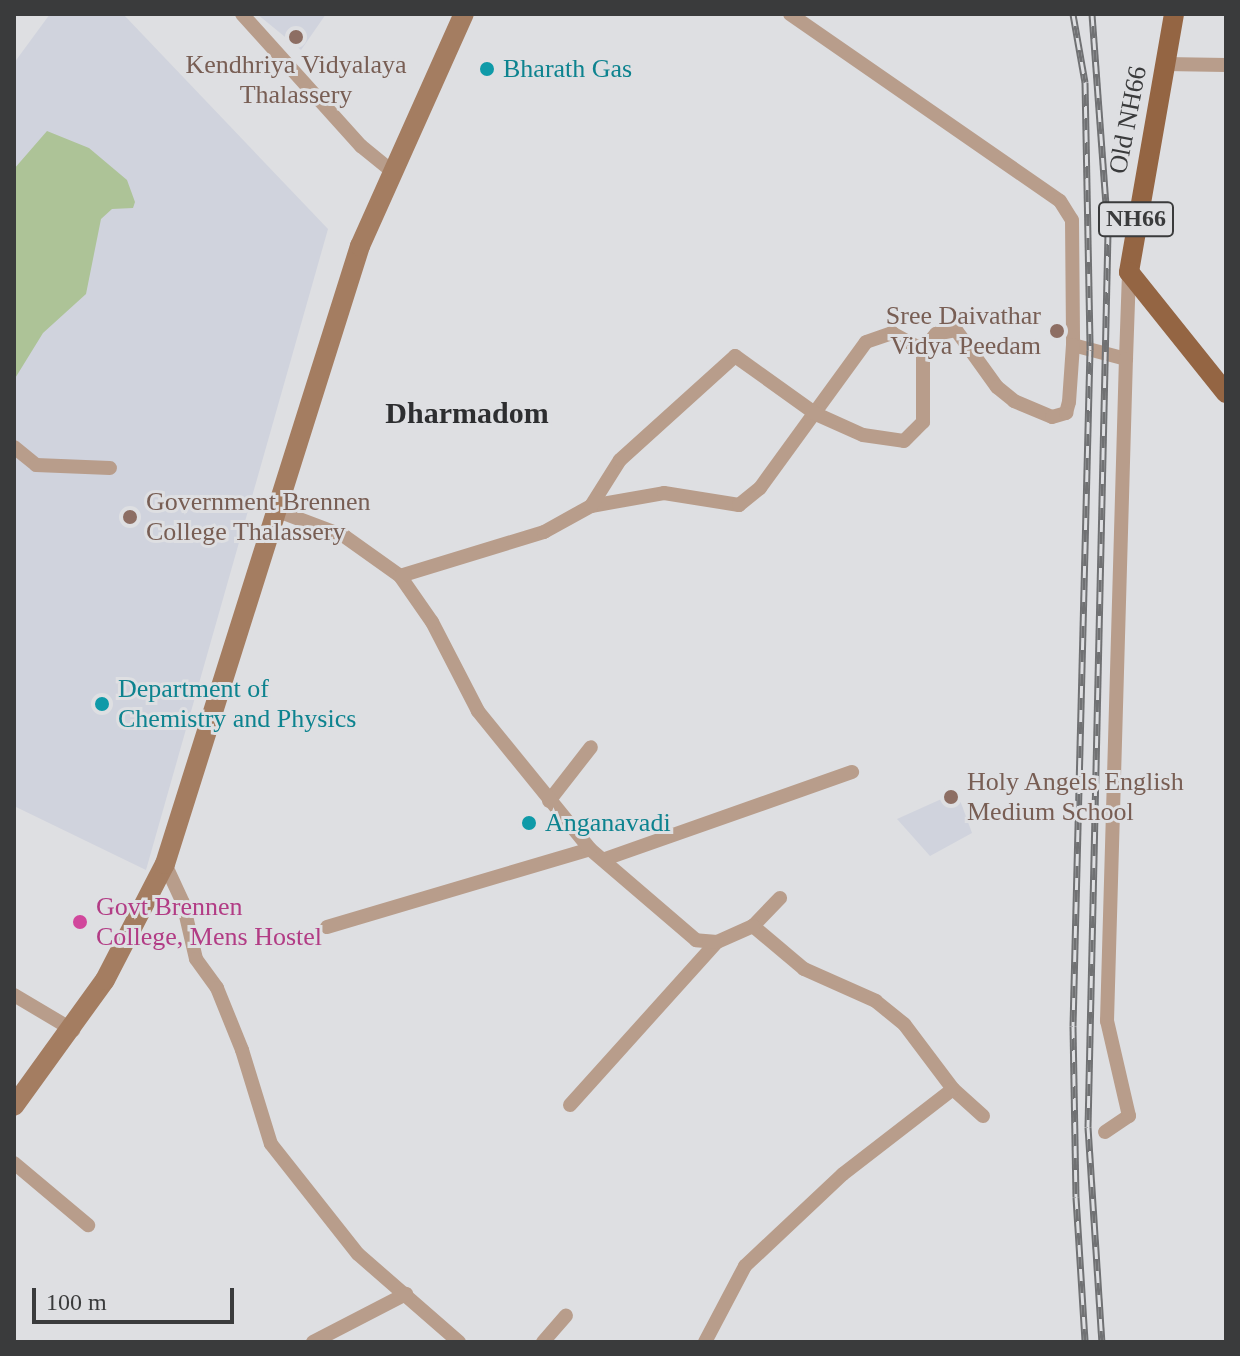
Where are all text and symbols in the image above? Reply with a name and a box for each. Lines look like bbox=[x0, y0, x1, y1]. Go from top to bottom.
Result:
marker: Kendhriya Vidyalaya Thalassery bbox=[287, 28, 305, 46]
place label: Kendhriya Vidyalaya Thalassery bbox=[185, 49, 407, 110]
place label: Bharath Gas bbox=[503, 53, 632, 85]
marker: Bharath Gas bbox=[478, 60, 496, 78]
street label: Old NH66 bbox=[1102, 63, 1154, 177]
road number: NH66 bbox=[1098, 199, 1174, 239]
place label: Sree Daivathar Vidya Peedam bbox=[886, 300, 1041, 362]
marker: Sree Daivathar Vidya Peedam bbox=[1048, 322, 1066, 340]
district label: Dharmadom bbox=[385, 395, 549, 431]
place label: Government Brennen College Thalassery bbox=[146, 486, 371, 548]
marker: Government Brennen College Thalassery bbox=[121, 508, 139, 526]
place label: Department of Chemistry and Physics bbox=[118, 673, 356, 734]
marker: Department of Chemistry and Physics bbox=[93, 695, 111, 713]
place label: Holy Angels English Medium School bbox=[967, 766, 1185, 828]
marker: Holy Angels English Medium School bbox=[942, 788, 960, 806]
place label: Anganavadi bbox=[545, 807, 671, 839]
marker: Anganavadi bbox=[520, 814, 538, 832]
place label: Govt Brennen College, Mens Hostel bbox=[96, 891, 322, 952]
marker: Govt Brennen College, Mens Hostel bbox=[71, 913, 89, 931]
scale bar bbox=[36, 1272, 238, 1322]
text: 100 m bbox=[46, 1289, 107, 1315]

